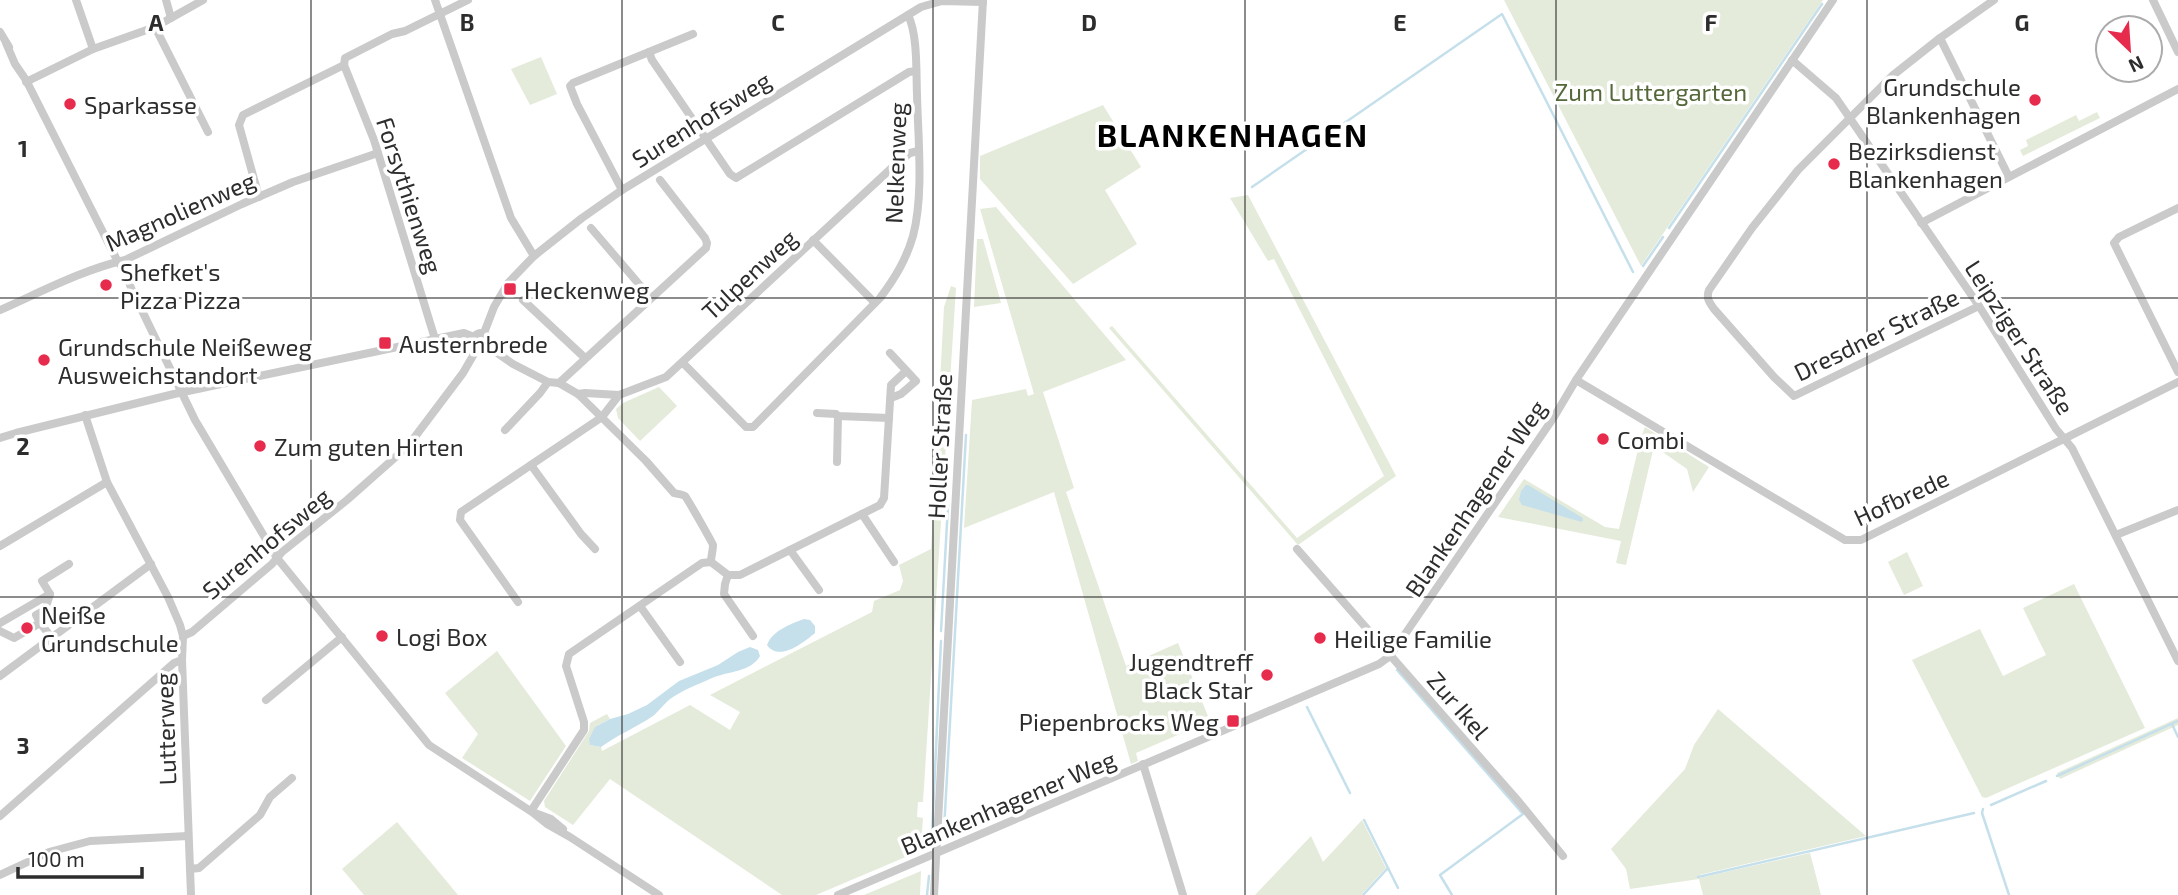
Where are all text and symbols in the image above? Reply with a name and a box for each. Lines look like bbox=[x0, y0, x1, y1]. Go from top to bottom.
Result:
text: A bbox=[148, 8, 164, 36]
text: B bbox=[460, 8, 474, 36]
text: C bbox=[771, 8, 785, 36]
text: D bbox=[1081, 8, 1097, 36]
text: E bbox=[1393, 8, 1407, 36]
text: F bbox=[1705, 8, 1718, 36]
text: G bbox=[2015, 8, 2029, 36]
north arrow bbox=[2094, 14, 2164, 84]
text: N bbox=[2125, 52, 2147, 78]
street label: Surenhofsweg bbox=[626, 65, 776, 173]
place label: Grundschule Blankenhagen bbox=[1866, 72, 2021, 129]
park label: Zum Luttergarten bbox=[1555, 77, 1747, 106]
place label: Sparkasse bbox=[84, 90, 197, 119]
marker: Grundschule Blankenhagen bbox=[2027, 92, 2043, 108]
marker: Sparkasse bbox=[62, 96, 78, 112]
street label: Nelkenweg bbox=[878, 102, 912, 224]
street label: Forsythienweg bbox=[371, 113, 449, 277]
district label: BLANKENHAGEN bbox=[1097, 115, 1369, 153]
text: 1 bbox=[18, 134, 28, 162]
place label: Bezirksdienst Blankenhagen bbox=[1848, 136, 2003, 193]
marker: Bezirksdienst Blankenhagen bbox=[1826, 156, 1842, 172]
street label: Magnolienweg bbox=[101, 165, 259, 257]
street label: Tulpenweg bbox=[695, 223, 803, 325]
street label: Leipziger Straße bbox=[1959, 254, 2081, 420]
place label: Shefket's Pizza Pizza bbox=[120, 257, 241, 314]
place label: Heckenweg bbox=[524, 275, 649, 304]
marker: Shefket's Pizza Pizza bbox=[98, 277, 114, 293]
marker: Heckenweg bbox=[502, 281, 518, 297]
street label: Dresdner Straße bbox=[1789, 282, 1963, 386]
place label: Austernbrede bbox=[399, 329, 548, 358]
place label: Grundschule Neißeweg Ausweichstandort bbox=[58, 332, 312, 389]
marker: Austernbrede bbox=[377, 335, 393, 351]
marker: Grundschule Neißeweg Ausweichstandort bbox=[36, 352, 52, 368]
street label: Holler Straße bbox=[921, 373, 957, 519]
street label: Blankenhagener Weg bbox=[1398, 394, 1552, 602]
place label: Combi bbox=[1617, 425, 1685, 454]
marker: Combi bbox=[1595, 431, 1611, 447]
text: 2 bbox=[16, 432, 30, 460]
place label: Zum guten Hirten bbox=[274, 432, 464, 461]
marker: Zum guten Hirten bbox=[252, 438, 268, 454]
street label: Hofbrede bbox=[1849, 462, 1953, 532]
street label: Surenhofsweg bbox=[196, 481, 336, 605]
place label: Neiße Grundschule bbox=[41, 600, 179, 657]
marker: Neiße Grundschule bbox=[19, 620, 35, 636]
place label: Logi Box bbox=[396, 622, 488, 651]
place label: Heilige Familie bbox=[1334, 624, 1492, 653]
marker: Logi Box bbox=[374, 628, 390, 644]
marker: Heilige Familie bbox=[1312, 630, 1328, 646]
place label: Jugendtreff Black Star bbox=[1129, 647, 1254, 704]
street label: Zur Ikel bbox=[1422, 665, 1496, 745]
marker: Jugendtreff Black Star bbox=[1259, 667, 1275, 683]
street label: Lutterweg bbox=[149, 672, 181, 786]
place label: Piepenbrocks Weg bbox=[1019, 707, 1219, 736]
marker: Piepenbrocks Weg bbox=[1225, 713, 1241, 729]
text: 3 bbox=[16, 731, 30, 759]
street label: Blankenhagener Weg bbox=[896, 744, 1120, 860]
scale bar bbox=[18, 836, 142, 880]
text: 100 m bbox=[28, 846, 85, 871]

